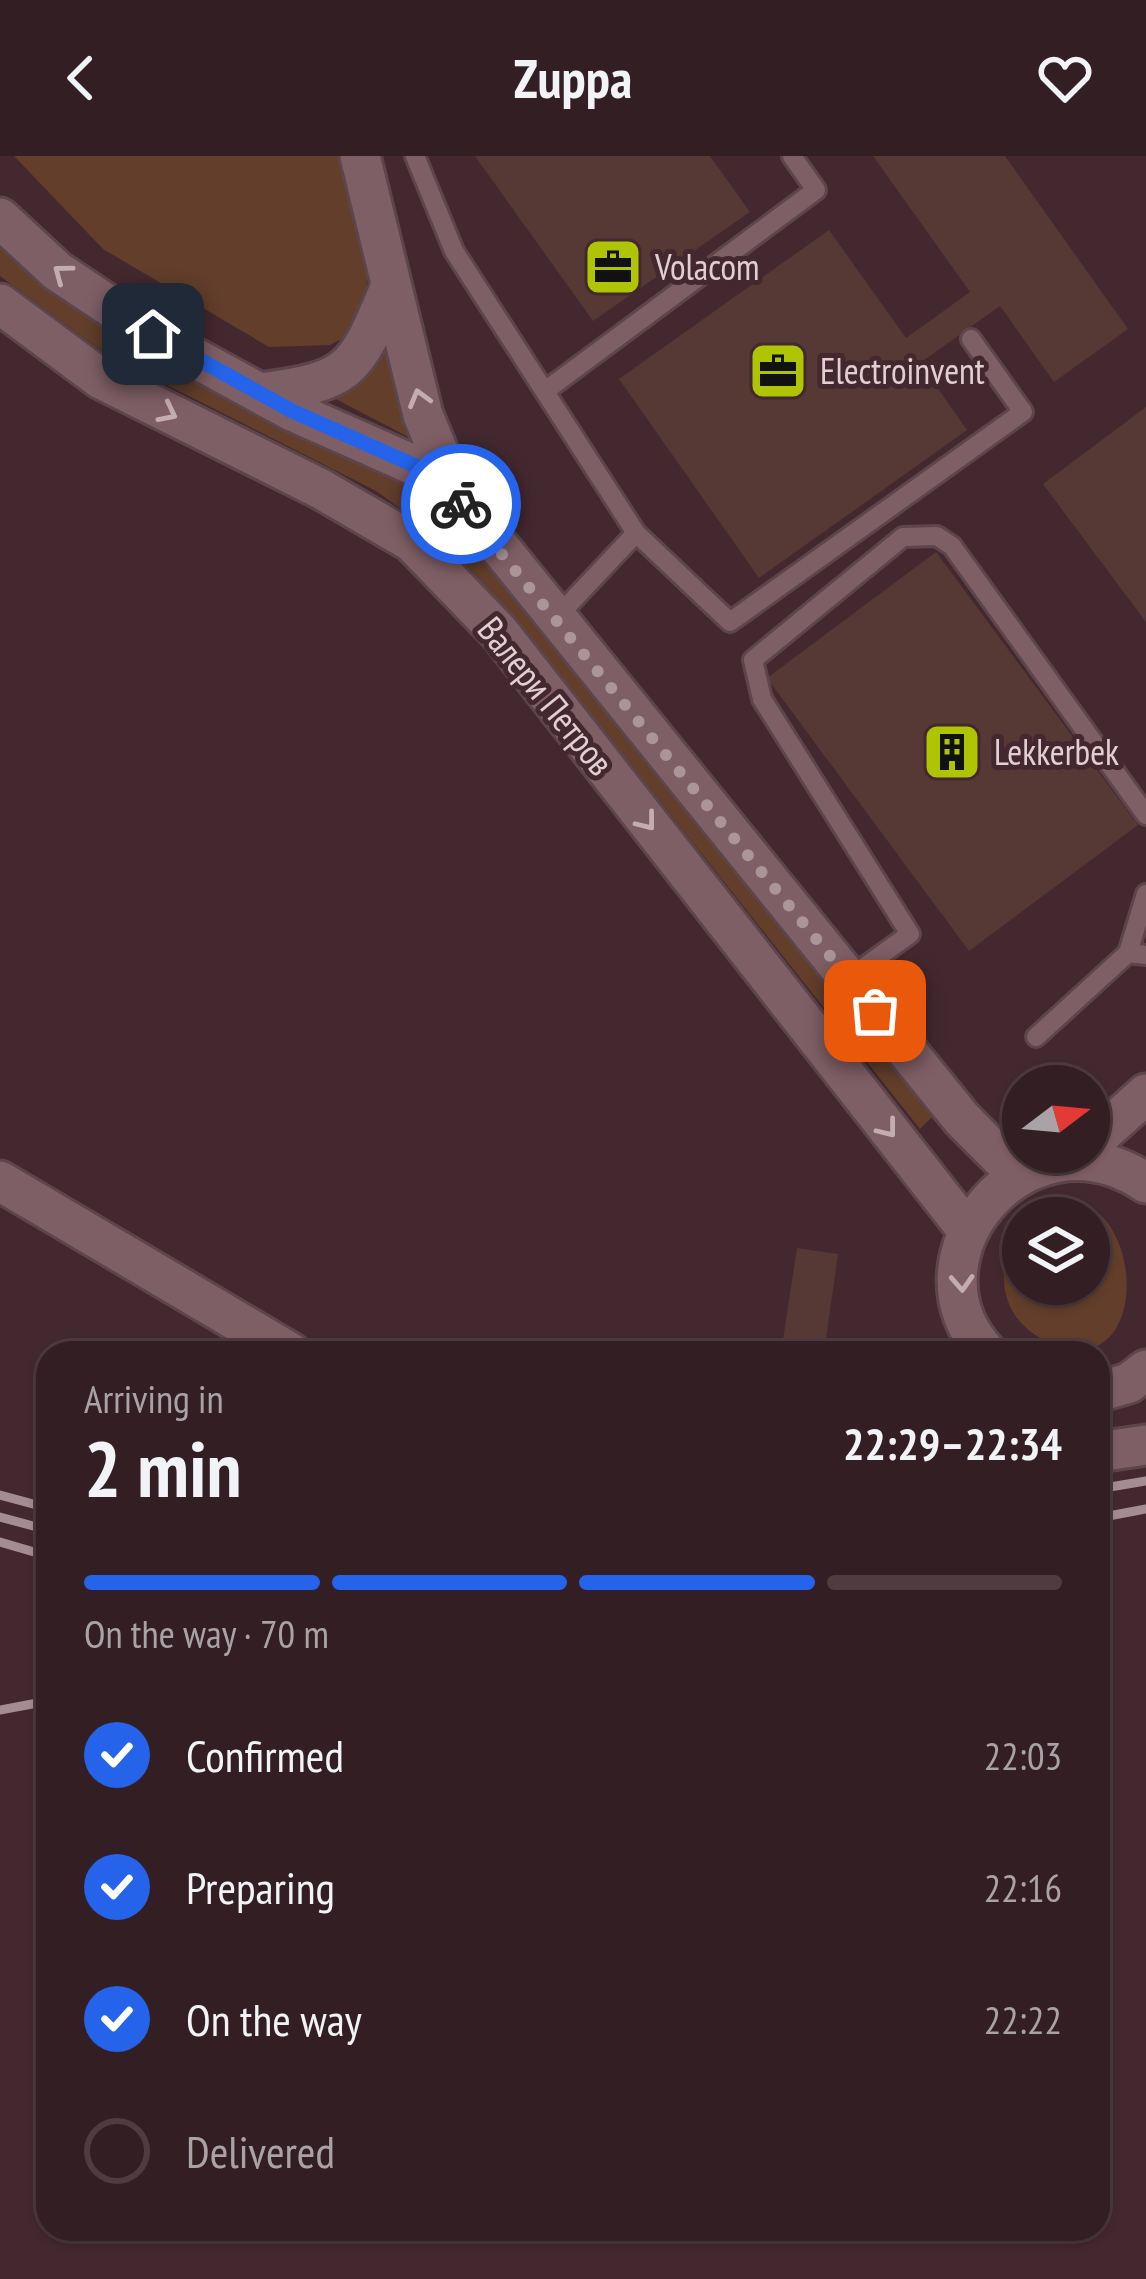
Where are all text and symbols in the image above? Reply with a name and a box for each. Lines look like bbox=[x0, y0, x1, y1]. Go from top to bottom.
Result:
text: Zuppa bbox=[514, 43, 632, 113]
icon: back bbox=[48, 45, 114, 111]
icon: heart bbox=[1032, 45, 1098, 111]
office icon: Volacom bbox=[582, 236, 644, 298]
place label: Volacom bbox=[654, 243, 759, 290]
one-way arrow bbox=[54, 266, 76, 288]
pin bbox=[102, 283, 204, 385]
icon: home bbox=[120, 301, 186, 367]
office icon: Electroinvent bbox=[747, 340, 809, 402]
place label: Electroinvent bbox=[820, 347, 985, 394]
one-way arrow bbox=[408, 389, 433, 409]
one-way arrow bbox=[156, 398, 177, 422]
courier bbox=[401, 444, 521, 564]
icon: bike bbox=[428, 471, 494, 537]
street label: Валери Петров bbox=[468, 607, 625, 785]
building icon: Lekkerbek bbox=[921, 721, 983, 783]
place label: Lekkerbek bbox=[994, 728, 1119, 775]
one-way arrow bbox=[633, 808, 654, 830]
pin bbox=[824, 960, 926, 1062]
icon: bag bbox=[842, 978, 908, 1044]
north arrow bbox=[1002, 1065, 1110, 1173]
map controls bbox=[1002, 1065, 1110, 1305]
one-way arrow bbox=[874, 1115, 895, 1137]
button: layers bbox=[1002, 1197, 1110, 1305]
one-way arrow bbox=[949, 1275, 975, 1293]
text: Arriving in bbox=[84, 1373, 224, 1424]
text: 22:29–22:34 bbox=[843, 1414, 1062, 1472]
text: 2 min bbox=[84, 1418, 242, 1519]
text: On the way · 70 m bbox=[84, 1608, 329, 1659]
icon: check bbox=[84, 1722, 150, 1788]
text: Confirmed bbox=[186, 1726, 344, 1784]
text: 22:03 bbox=[984, 1730, 1062, 1781]
icon: check bbox=[84, 1854, 150, 1920]
text: Preparing bbox=[186, 1858, 335, 1916]
text: 22:16 bbox=[984, 1862, 1062, 1913]
icon: check bbox=[84, 1986, 150, 2052]
text: On the way bbox=[186, 1990, 362, 2048]
text: 22:22 bbox=[984, 1994, 1062, 2045]
text: Delivered bbox=[186, 2122, 335, 2180]

